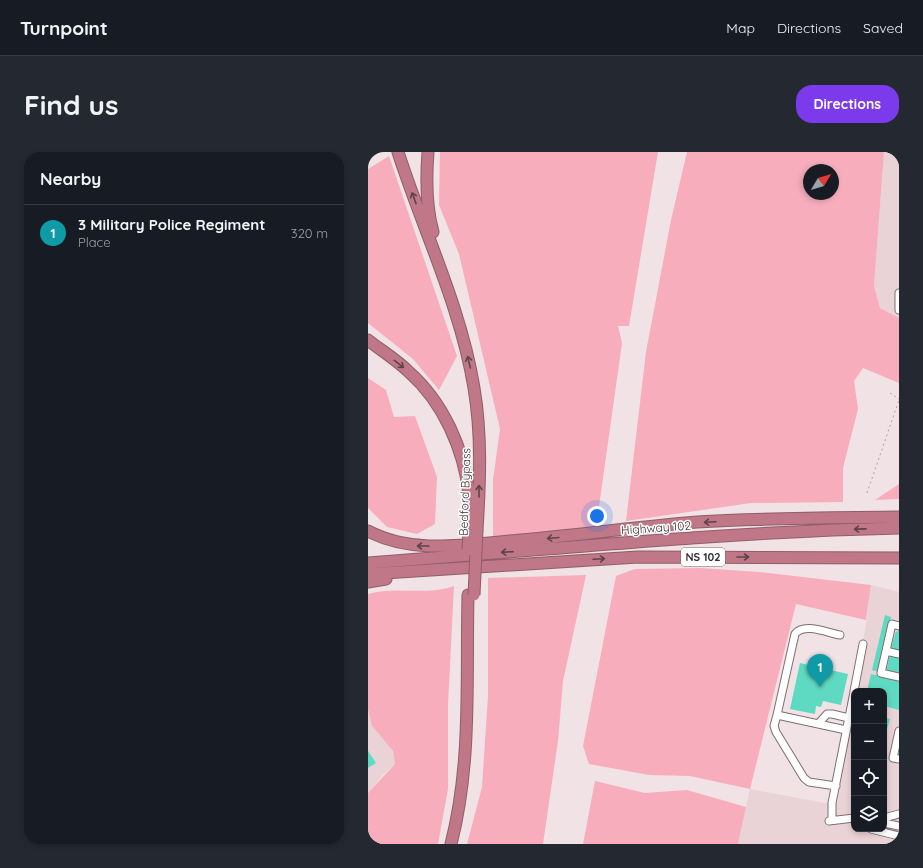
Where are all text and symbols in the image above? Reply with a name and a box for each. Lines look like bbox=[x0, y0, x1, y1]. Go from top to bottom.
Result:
text: Turnpoint bbox=[20, 16, 108, 40]
text: Map bbox=[726, 19, 755, 37]
text: Directions bbox=[777, 19, 841, 37]
text: Saved bbox=[863, 19, 903, 37]
button: Directions bbox=[796, 85, 899, 123]
text: Find us bbox=[24, 87, 118, 122]
north arrow bbox=[803, 164, 839, 200]
text: Nearby bbox=[40, 168, 101, 189]
one-way arrow bbox=[410, 193, 418, 205]
text: 3 Military Police Regiment bbox=[78, 215, 265, 234]
text: 1 bbox=[50, 225, 56, 241]
text: 320 m bbox=[291, 225, 328, 241]
text: Place bbox=[78, 234, 111, 250]
one-way arrow bbox=[464, 356, 472, 369]
one-way arrow bbox=[393, 360, 404, 368]
street label: Bedford Bypass bbox=[455, 447, 474, 536]
one-way arrow bbox=[475, 485, 483, 498]
your location bbox=[587, 506, 607, 526]
street label: Highway 102 bbox=[620, 518, 692, 537]
one-way arrow bbox=[704, 518, 717, 525]
one-way arrow bbox=[854, 525, 867, 533]
one-way arrow bbox=[547, 534, 560, 541]
one-way arrow bbox=[417, 542, 430, 550]
road number: NS 102 bbox=[681, 548, 725, 566]
one-way arrow bbox=[501, 549, 514, 556]
one-way arrow bbox=[736, 553, 749, 561]
one-way arrow bbox=[592, 556, 605, 563]
pin: 1 bbox=[807, 654, 833, 687]
map controls bbox=[851, 688, 887, 832]
button: + bbox=[851, 688, 887, 724]
button: − bbox=[851, 724, 887, 760]
button: locate bbox=[851, 760, 887, 796]
button: layers bbox=[851, 796, 887, 832]

